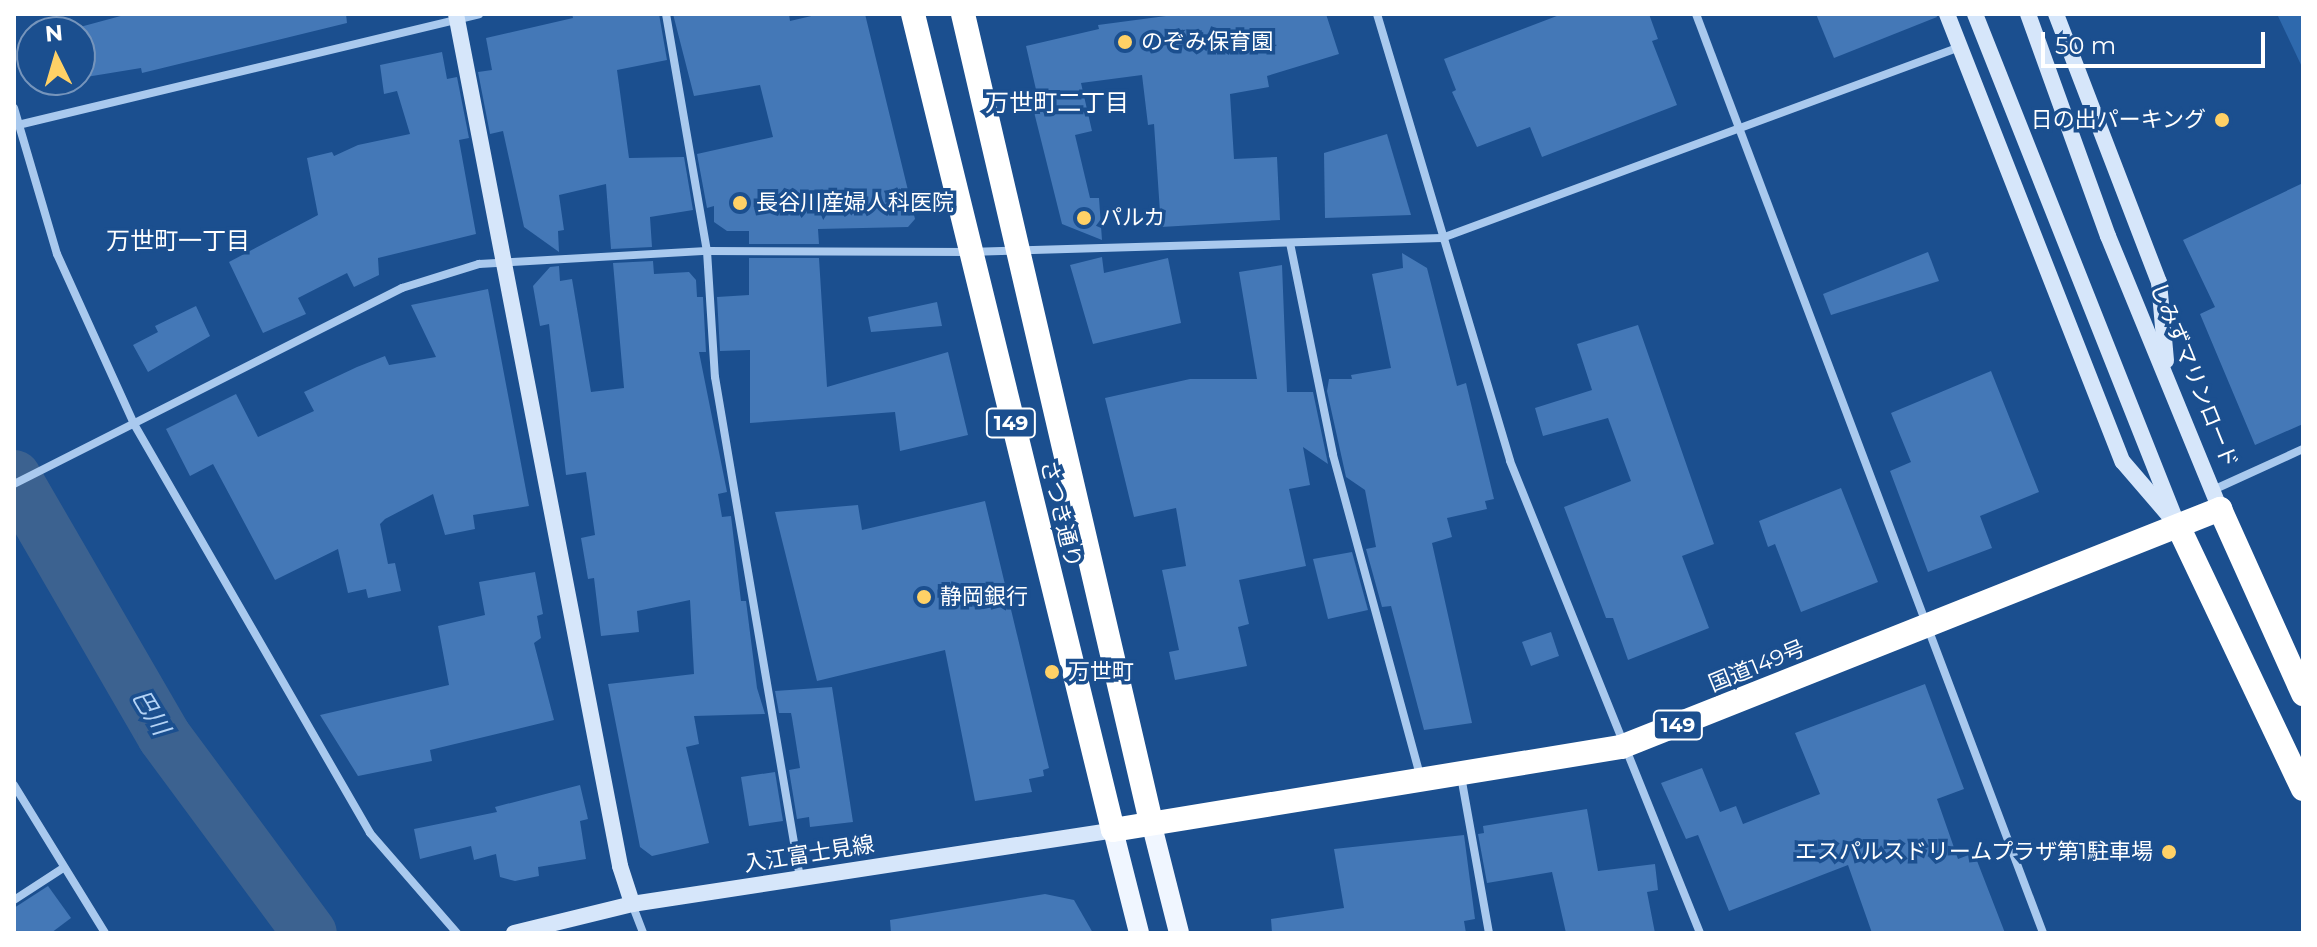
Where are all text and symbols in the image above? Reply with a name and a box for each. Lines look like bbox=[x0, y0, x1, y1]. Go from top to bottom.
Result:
north arrow bbox=[16, 16, 96, 96]
scale bar bbox=[2045, 16, 2269, 66]
text: N bbox=[44, 19, 64, 48]
place label: のぞみ保育園 bbox=[1141, 29, 1273, 55]
text: 50 m bbox=[2055, 31, 2116, 60]
marker: のぞみ保育園 bbox=[1116, 33, 1134, 51]
district label: 万世町二丁目 bbox=[985, 89, 1129, 117]
place label: 日の出パーキング bbox=[2030, 107, 2206, 133]
marker: 日の出パーキング bbox=[2213, 111, 2231, 129]
place label: 長谷川産婦人科医院 bbox=[756, 190, 954, 216]
marker: 長谷川産婦人科医院 bbox=[731, 194, 749, 212]
place label: パルカ bbox=[1100, 205, 1166, 231]
marker: パルカ bbox=[1075, 209, 1093, 227]
district label: 万世町一丁目 bbox=[106, 227, 250, 255]
street label: しみずマリンロード bbox=[2145, 278, 2243, 472]
road number: 149 bbox=[985, 407, 1037, 439]
street label: さつき通り bbox=[1035, 457, 1087, 571]
place label: 静岡銀行 bbox=[940, 584, 1028, 610]
marker: 静岡銀行 bbox=[915, 588, 933, 606]
street label: 国道149号 bbox=[1705, 635, 1809, 697]
place label: 万世町 bbox=[1068, 659, 1134, 685]
marker: 万世町 bbox=[1043, 663, 1061, 681]
water label: 巴川 bbox=[126, 684, 176, 740]
road number: 149 bbox=[1652, 709, 1704, 741]
street label: 入江富士見線 bbox=[742, 831, 876, 877]
place label: エスパルスドリームプラザ第1駐車場 bbox=[1793, 839, 2153, 865]
marker: エスパルスドリームプラザ第1駐車場 bbox=[2160, 843, 2178, 861]

